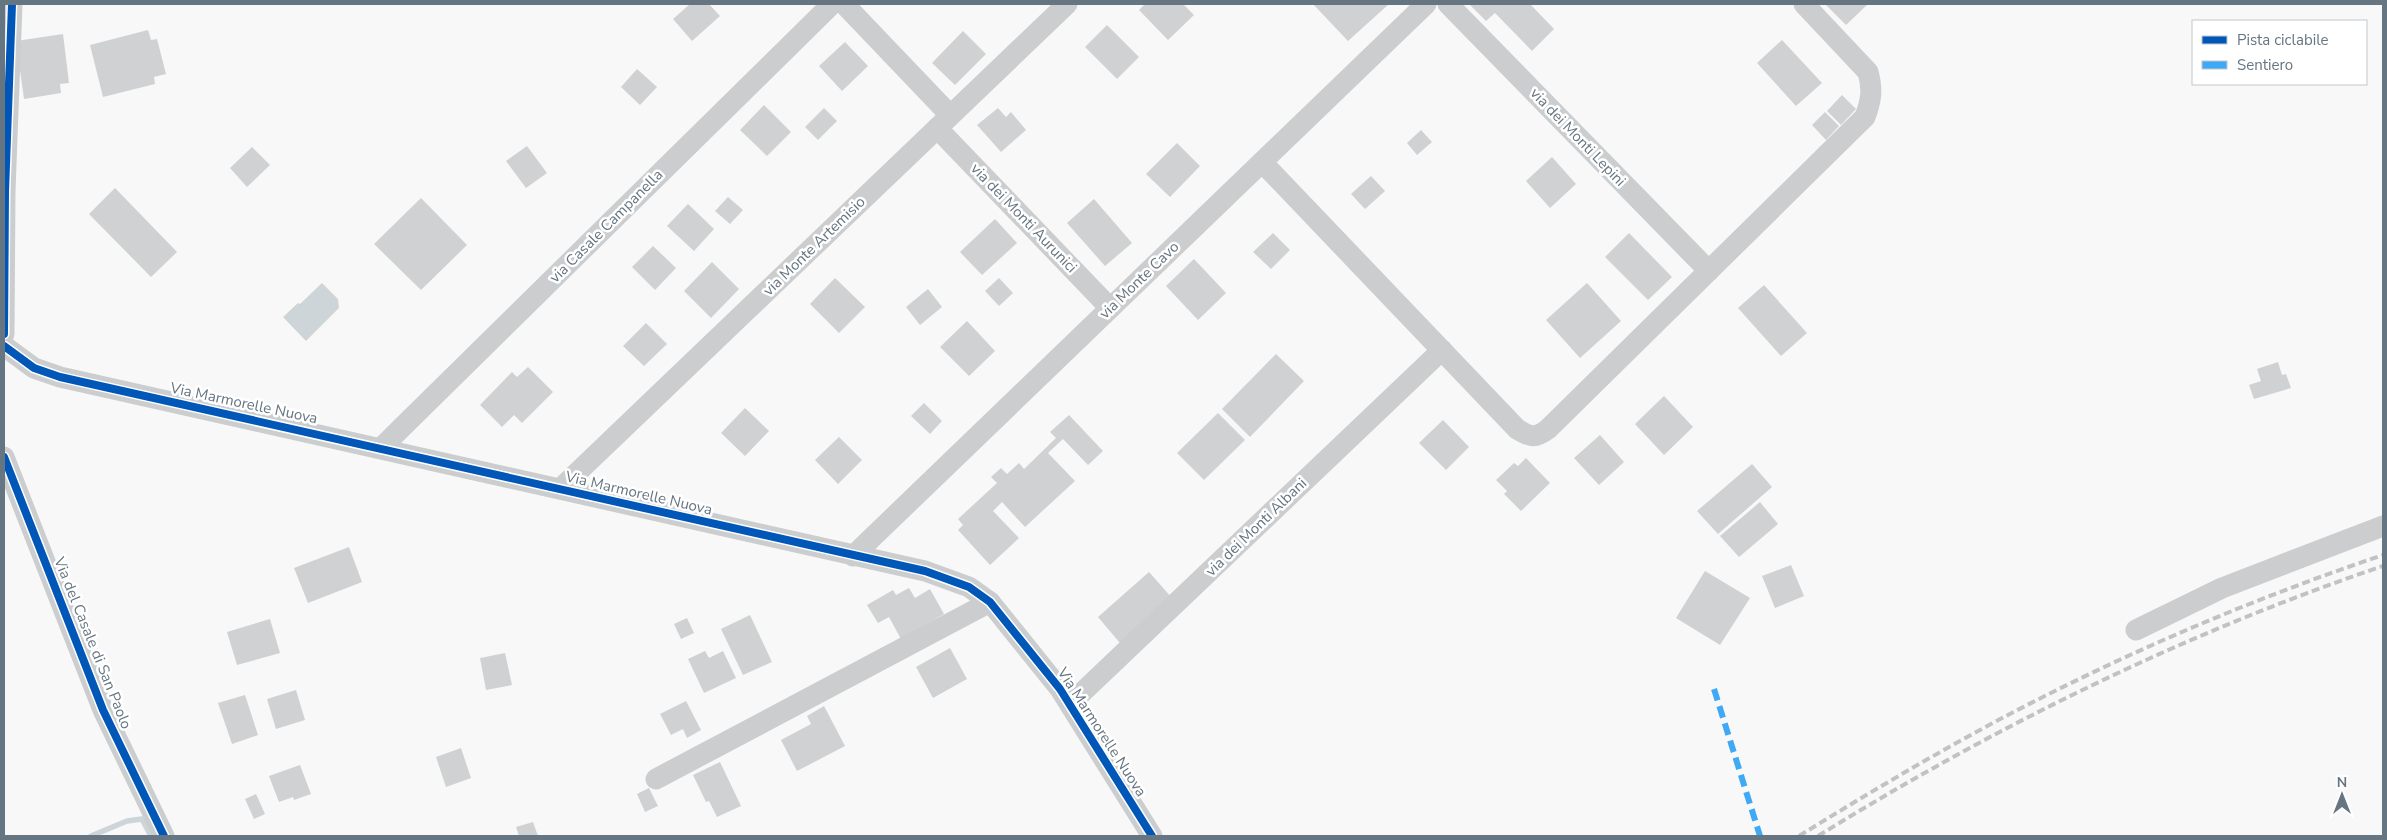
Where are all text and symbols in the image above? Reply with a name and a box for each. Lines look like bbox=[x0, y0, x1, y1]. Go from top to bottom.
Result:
legend bbox=[2192, 20, 2367, 85]
text: Pista ciclabile bbox=[2237, 30, 2329, 50]
text: Sentiero bbox=[2237, 55, 2293, 75]
street label: via dei Monti Lepini bbox=[1526, 83, 1630, 191]
street label: via dei Monti Aurunici bbox=[966, 159, 1082, 277]
street label: via Casale Campanella bbox=[545, 165, 667, 287]
street label: via Monte Artemisio bbox=[759, 192, 869, 300]
street label: via Monte Cavo bbox=[1095, 237, 1183, 323]
street label: Via Marmorelle Nuova bbox=[168, 377, 320, 428]
street label: Via Marmorelle Nuova bbox=[563, 466, 714, 520]
street label: via dei Monti Albani bbox=[1201, 473, 1311, 581]
street label: Via del Casale di San Paolo bbox=[49, 553, 137, 732]
street label: Via Marmorelle Nuova bbox=[1052, 663, 1151, 800]
north arrow bbox=[2317, 770, 2367, 820]
text: N bbox=[2337, 773, 2347, 792]

